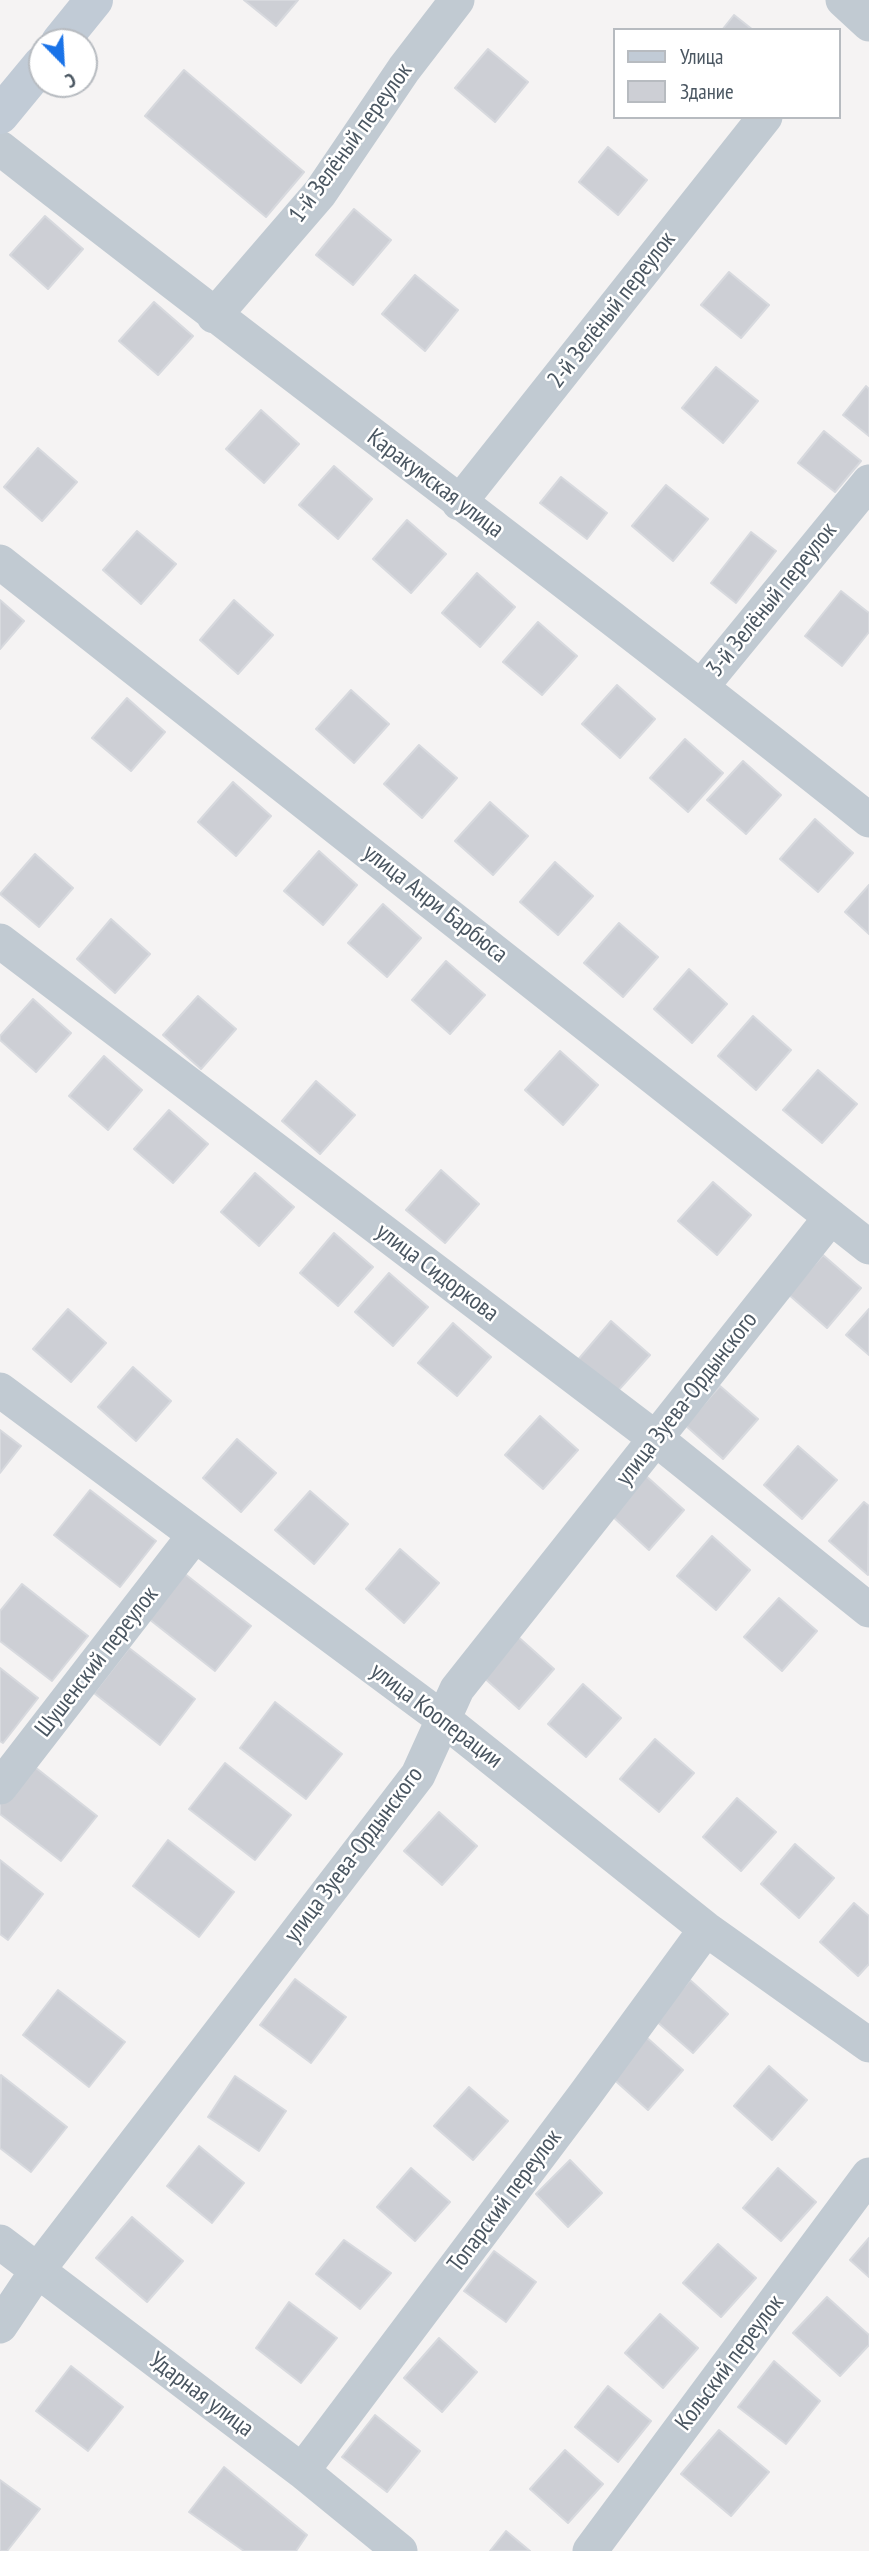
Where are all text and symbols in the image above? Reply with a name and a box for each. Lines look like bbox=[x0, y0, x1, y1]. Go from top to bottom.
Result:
north arrow bbox=[28, 28, 98, 98]
legend bbox=[614, 28, 841, 119]
text: Улица bbox=[680, 43, 723, 70]
street label: 1-й Зелёный переулок bbox=[283, 58, 419, 228]
text: С bbox=[62, 68, 80, 93]
text: Здание bbox=[680, 78, 734, 105]
street label: 2-й Зелёный переулок bbox=[542, 226, 682, 394]
street label: Каракумская улица bbox=[361, 423, 509, 545]
street label: 3-й Зелёный переулок bbox=[701, 517, 843, 683]
street label: улица Анри Барбюса bbox=[357, 839, 513, 969]
street label: улица Сидоркова bbox=[370, 1218, 504, 1328]
street label: улица Зуева-Ордынского bbox=[610, 1306, 764, 1492]
street label: Шушенский переулок bbox=[29, 1581, 165, 1743]
street label: улица Кооперации bbox=[364, 1657, 508, 1775]
street label: улица Зуева-Ордынского bbox=[279, 1761, 429, 1949]
street label: Топарский переулок bbox=[442, 2124, 568, 2278]
street label: Кольский переулок bbox=[670, 2290, 790, 2436]
street label: Ударная улица bbox=[143, 2346, 259, 2444]

